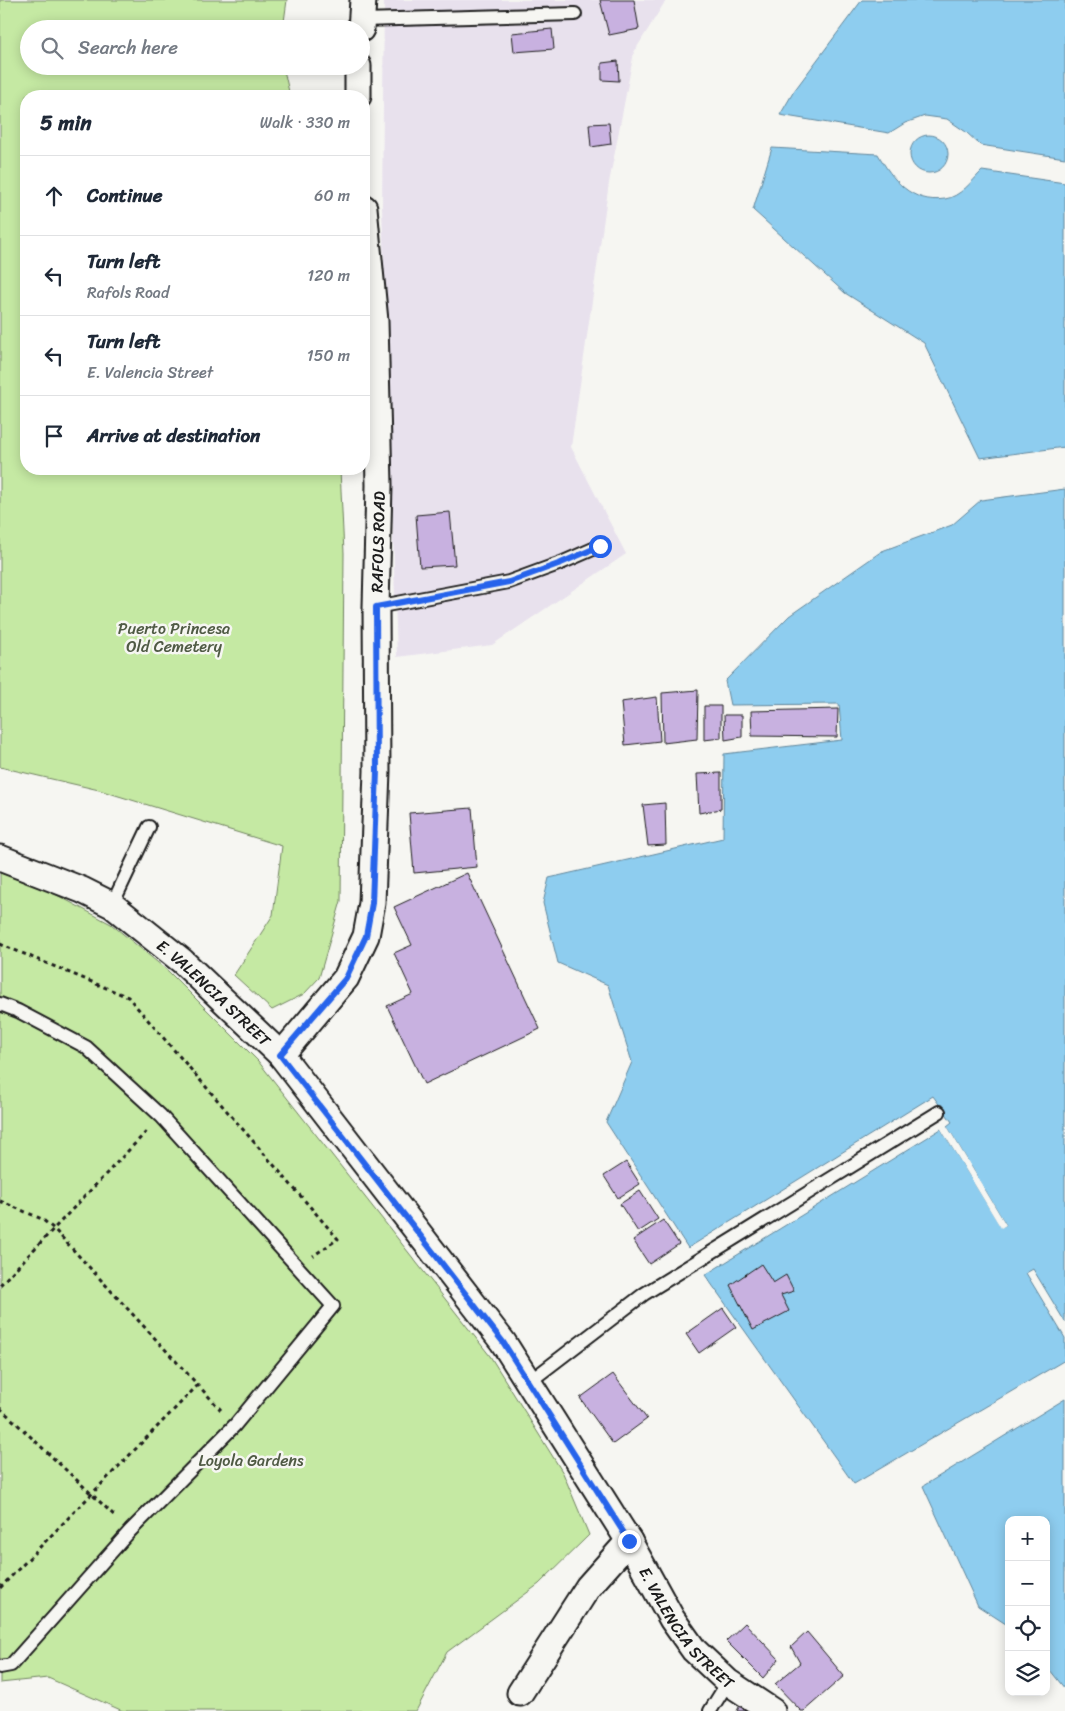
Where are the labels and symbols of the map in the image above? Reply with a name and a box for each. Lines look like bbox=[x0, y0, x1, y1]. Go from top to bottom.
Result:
street label: RAFOLS ROAD bbox=[362, 491, 393, 593]
route start bbox=[589, 535, 612, 558]
park label: Puerto Princesa Old Cemetery bbox=[118, 614, 230, 661]
street label: E. VALENCIA STREET bbox=[150, 931, 279, 1054]
park label: Loyola Gardens bbox=[198, 1446, 304, 1475]
route end bbox=[618, 1530, 641, 1553]
street label: E. VALENCIA STREET bbox=[631, 1561, 741, 1698]

